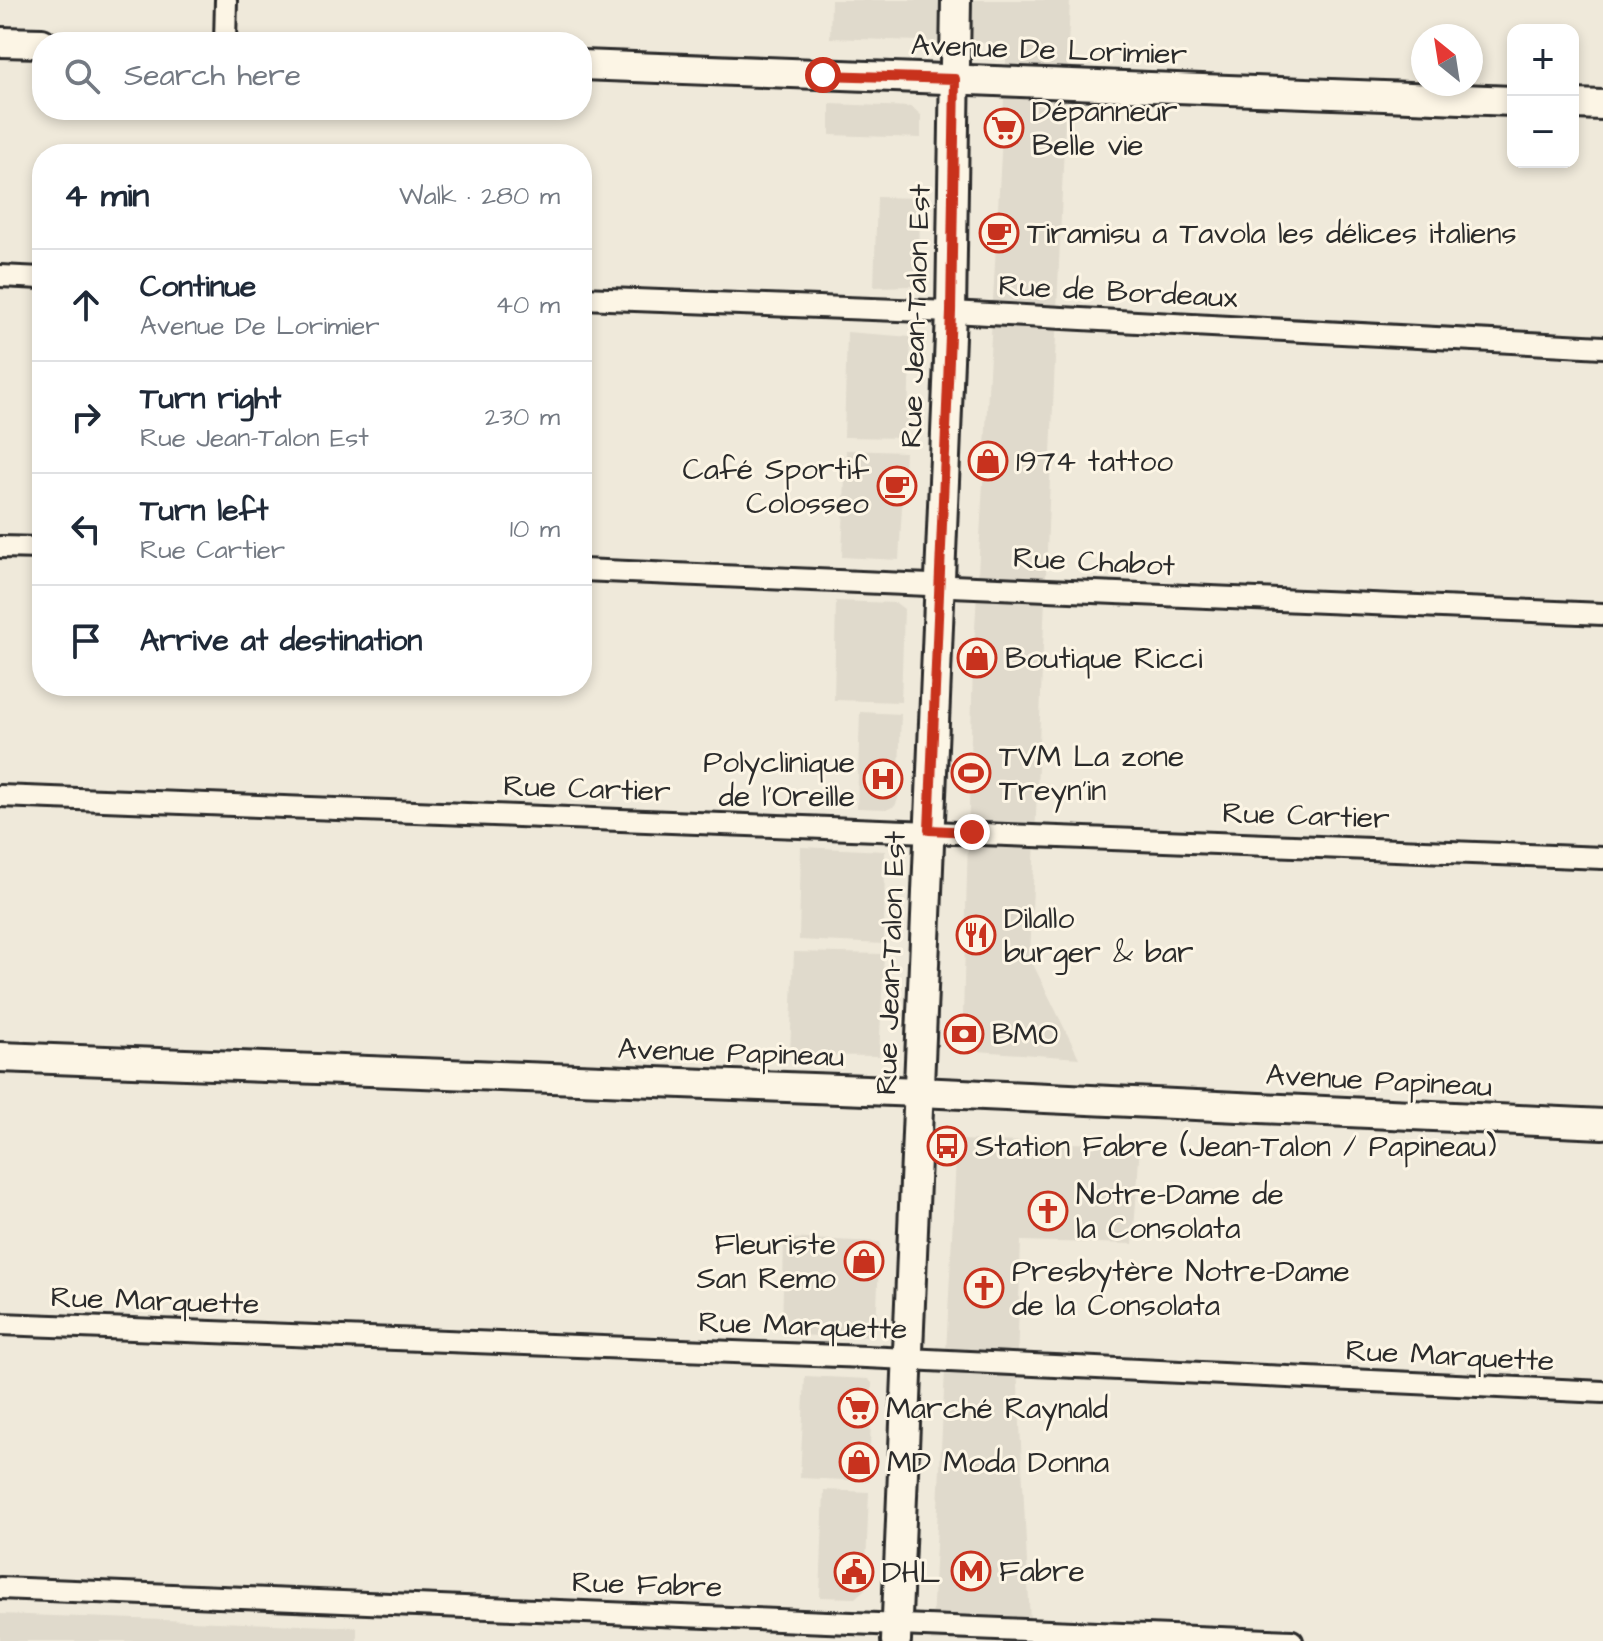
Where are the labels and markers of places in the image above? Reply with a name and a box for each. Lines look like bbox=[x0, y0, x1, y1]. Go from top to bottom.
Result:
place label: Dépanneur Belle vie bbox=[1032, 91, 1178, 167]
supermarket icon: Dépanneur Belle vie bbox=[983, 107, 1025, 149]
cafe icon: Tiramisu a Tavola les délices italiens bbox=[978, 212, 1020, 254]
place label: Tiramisu a Tavola les délices italiens bbox=[1027, 213, 1517, 255]
shop icon: 1974 tattoo bbox=[967, 440, 1009, 482]
place label: 1974 tattoo bbox=[1016, 441, 1173, 483]
place label: Café Sportif Colosseo bbox=[683, 449, 869, 525]
cafe icon: Café Sportif Colosseo bbox=[876, 465, 918, 507]
shop icon: Boutique Ricci bbox=[956, 637, 998, 679]
place label: Boutique Ricci bbox=[1005, 638, 1203, 680]
place label: TVM La zone Treyn'in bbox=[999, 736, 1184, 813]
place label: Polyclinique de l'Oreille bbox=[703, 742, 855, 818]
sports icon: TVM La zone Treyn'in bbox=[950, 752, 992, 794]
hospital icon: Polyclinique de l'Oreille bbox=[862, 758, 904, 800]
place label: Dilallo burger & bar bbox=[1004, 898, 1194, 975]
restaurant icon: Dilallo burger & bar bbox=[955, 914, 997, 956]
bank icon: BMO bbox=[943, 1013, 985, 1055]
place label: BMO bbox=[992, 1014, 1058, 1056]
bus stop icon: Station Fabre (Jean-Talon / Papineau) bbox=[926, 1125, 968, 1167]
place label: Station Fabre (Jean-Talon / Papineau) bbox=[975, 1126, 1497, 1168]
place label: Notre-Dame de la Consolata bbox=[1076, 1174, 1284, 1250]
church icon: Notre-Dame de la Consolata bbox=[1027, 1190, 1069, 1232]
place label: Fleuriste San Remo bbox=[697, 1224, 836, 1300]
shop icon: Fleuriste San Remo bbox=[843, 1240, 885, 1282]
place label: Presbytère Notre-Dame de la Consolata bbox=[1012, 1251, 1350, 1327]
church icon: Presbytère Notre-Dame de la Consolata bbox=[963, 1267, 1005, 1309]
supermarket icon: Marché Raynald bbox=[837, 1387, 879, 1429]
place label: Marché Raynald bbox=[886, 1388, 1108, 1431]
shop icon: MD Moda Donna bbox=[838, 1441, 880, 1483]
place label: MD Moda Donna bbox=[887, 1442, 1109, 1484]
metro station icon: Fabre bbox=[950, 1550, 992, 1592]
public building icon: DHL bbox=[833, 1551, 875, 1593]
place label: Fabre bbox=[999, 1551, 1085, 1593]
place label: DHL bbox=[882, 1552, 941, 1594]

